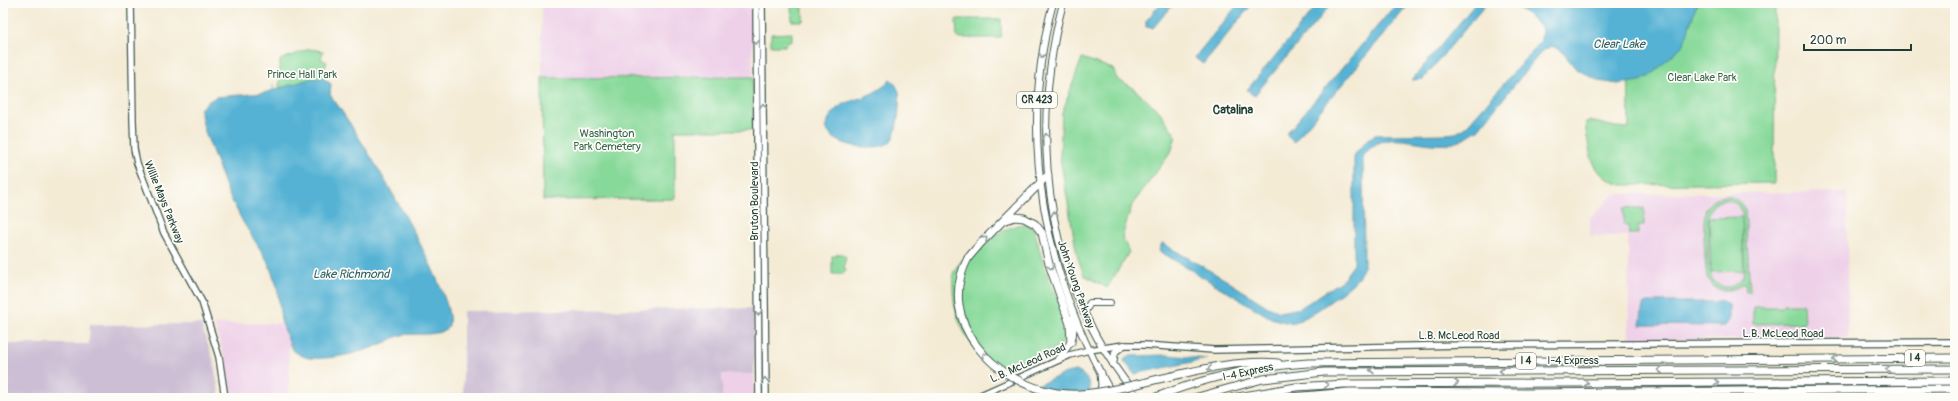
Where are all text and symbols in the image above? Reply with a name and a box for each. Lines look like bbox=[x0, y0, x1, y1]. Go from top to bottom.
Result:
scale bar bbox=[1804, 26, 1911, 52]
text: 200 m bbox=[1810, 33, 1847, 48]
water label: Clear Lake bbox=[1593, 37, 1646, 52]
one-way arrow bbox=[752, 39, 761, 45]
one-way arrow bbox=[1038, 52, 1047, 58]
park label: Prince Hall Park bbox=[267, 68, 338, 81]
park label: Clear Lake Park bbox=[1667, 71, 1737, 84]
road number: CR 423 bbox=[1017, 92, 1057, 108]
one-way arrow bbox=[759, 103, 767, 109]
district label: Catalina bbox=[1213, 103, 1254, 118]
park label: Washington Park Cemetery bbox=[573, 127, 641, 153]
one-way arrow bbox=[1042, 133, 1050, 139]
street label: Willie Mays Parkway bbox=[142, 159, 187, 245]
street label: Bruton Boulevard bbox=[748, 161, 761, 241]
one-way arrow bbox=[1050, 210, 1059, 217]
one-way arrow bbox=[980, 236, 988, 244]
street label: John Young Parkway bbox=[1055, 238, 1097, 330]
one-way arrow bbox=[1046, 264, 1055, 271]
water label: Lake Richmond bbox=[313, 267, 391, 282]
one-way arrow bbox=[754, 310, 762, 316]
street label: L.B. McLeod Road bbox=[1742, 327, 1824, 340]
street label: L.B. McLeod Road bbox=[1418, 329, 1500, 342]
street label: L.B. McLeod Road bbox=[988, 341, 1068, 385]
road number: I 4 bbox=[1905, 350, 1925, 366]
one-way arrow bbox=[982, 352, 990, 360]
road number: I 4 bbox=[1516, 353, 1536, 369]
street label: I-4 Express bbox=[1547, 354, 1599, 367]
one-way arrow bbox=[1832, 355, 1838, 363]
street label: I-4 Express bbox=[1222, 360, 1275, 384]
one-way arrow bbox=[1207, 364, 1213, 373]
one-way arrow bbox=[1885, 365, 1891, 373]
one-way arrow bbox=[1369, 366, 1375, 374]
one-way arrow bbox=[1657, 366, 1663, 374]
one-way arrow bbox=[1499, 367, 1505, 375]
one-way arrow bbox=[761, 377, 769, 383]
one-way arrow bbox=[1713, 378, 1719, 386]
one-way arrow bbox=[1453, 379, 1459, 387]
one-way arrow bbox=[1583, 379, 1589, 387]
one-way arrow bbox=[1323, 381, 1329, 389]

